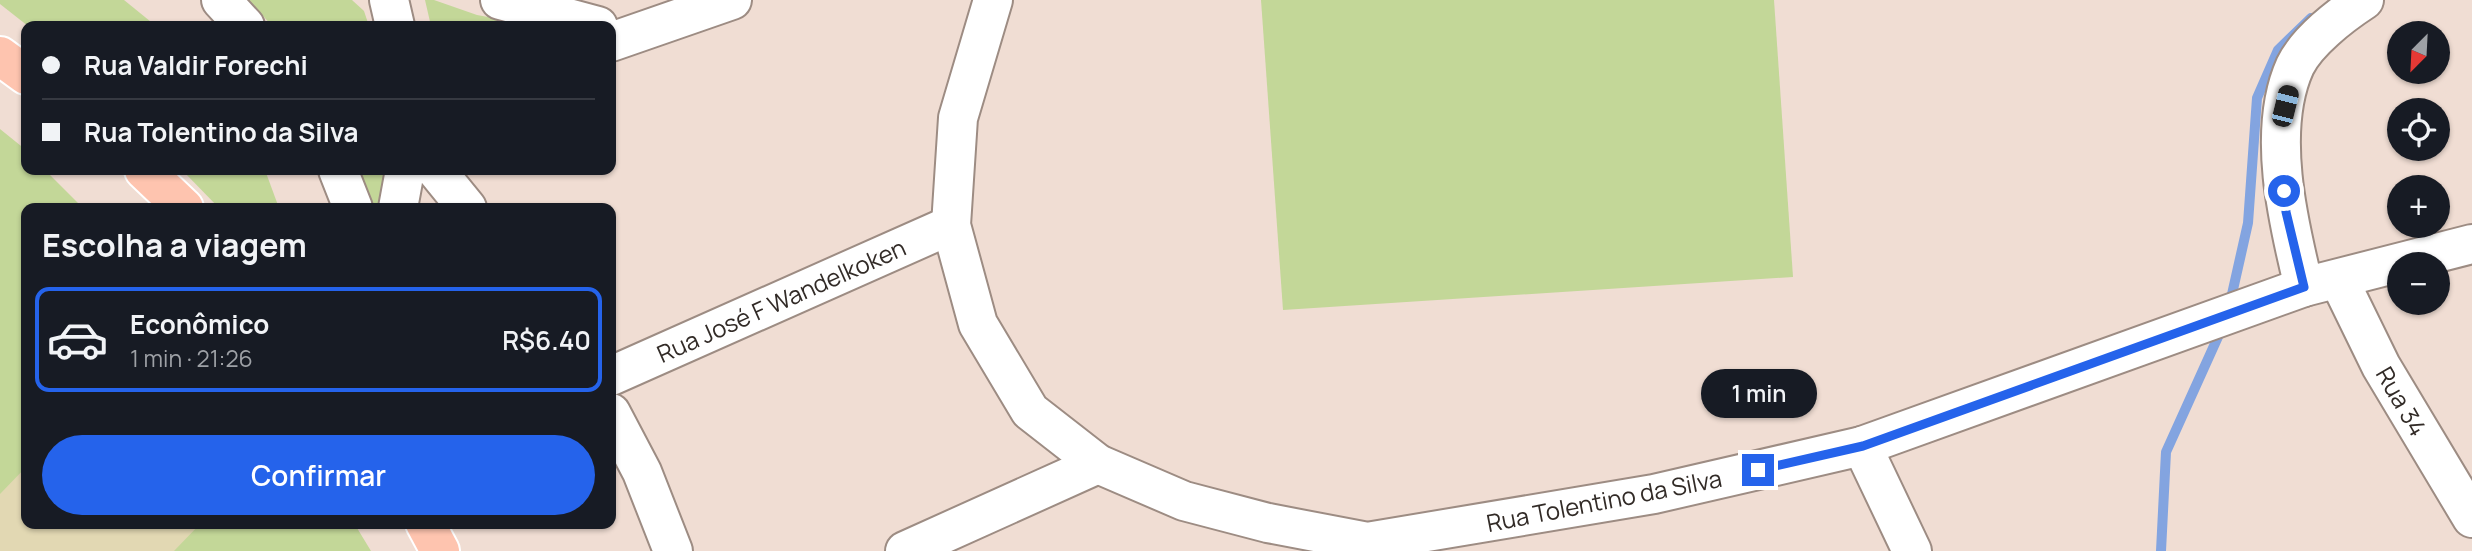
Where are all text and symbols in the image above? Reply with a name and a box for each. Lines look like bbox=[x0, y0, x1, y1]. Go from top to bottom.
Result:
north arrow bbox=[2387, 21, 2450, 84]
map controls bbox=[2387, 21, 2450, 315]
text: Rua Valdir Forechi bbox=[84, 47, 308, 83]
car bbox=[2270, 83, 2301, 129]
button: locate bbox=[2387, 98, 2450, 161]
text: Rua Tolentino da Silva bbox=[84, 114, 359, 150]
route start bbox=[2268, 175, 2300, 207]
button: + bbox=[2387, 175, 2450, 238]
text: Escolha a viagem bbox=[42, 223, 307, 267]
street label: Rua José F Wandelkoken bbox=[651, 230, 911, 370]
button: − bbox=[2387, 252, 2450, 315]
text: Econômico bbox=[130, 306, 269, 342]
icon: car bbox=[46, 308, 109, 371]
text: R$6.40 bbox=[502, 322, 591, 358]
text: 1 min · 21:26 bbox=[130, 342, 253, 374]
street label: Rua 34 bbox=[2369, 360, 2435, 442]
callout: 1 min bbox=[1700, 368, 1816, 418]
text: 1 min bbox=[1732, 377, 1786, 409]
button: Confirmar bbox=[42, 435, 595, 515]
route end bbox=[1742, 454, 1774, 486]
street label: Rua Tolentino da Silva bbox=[1483, 461, 1725, 539]

